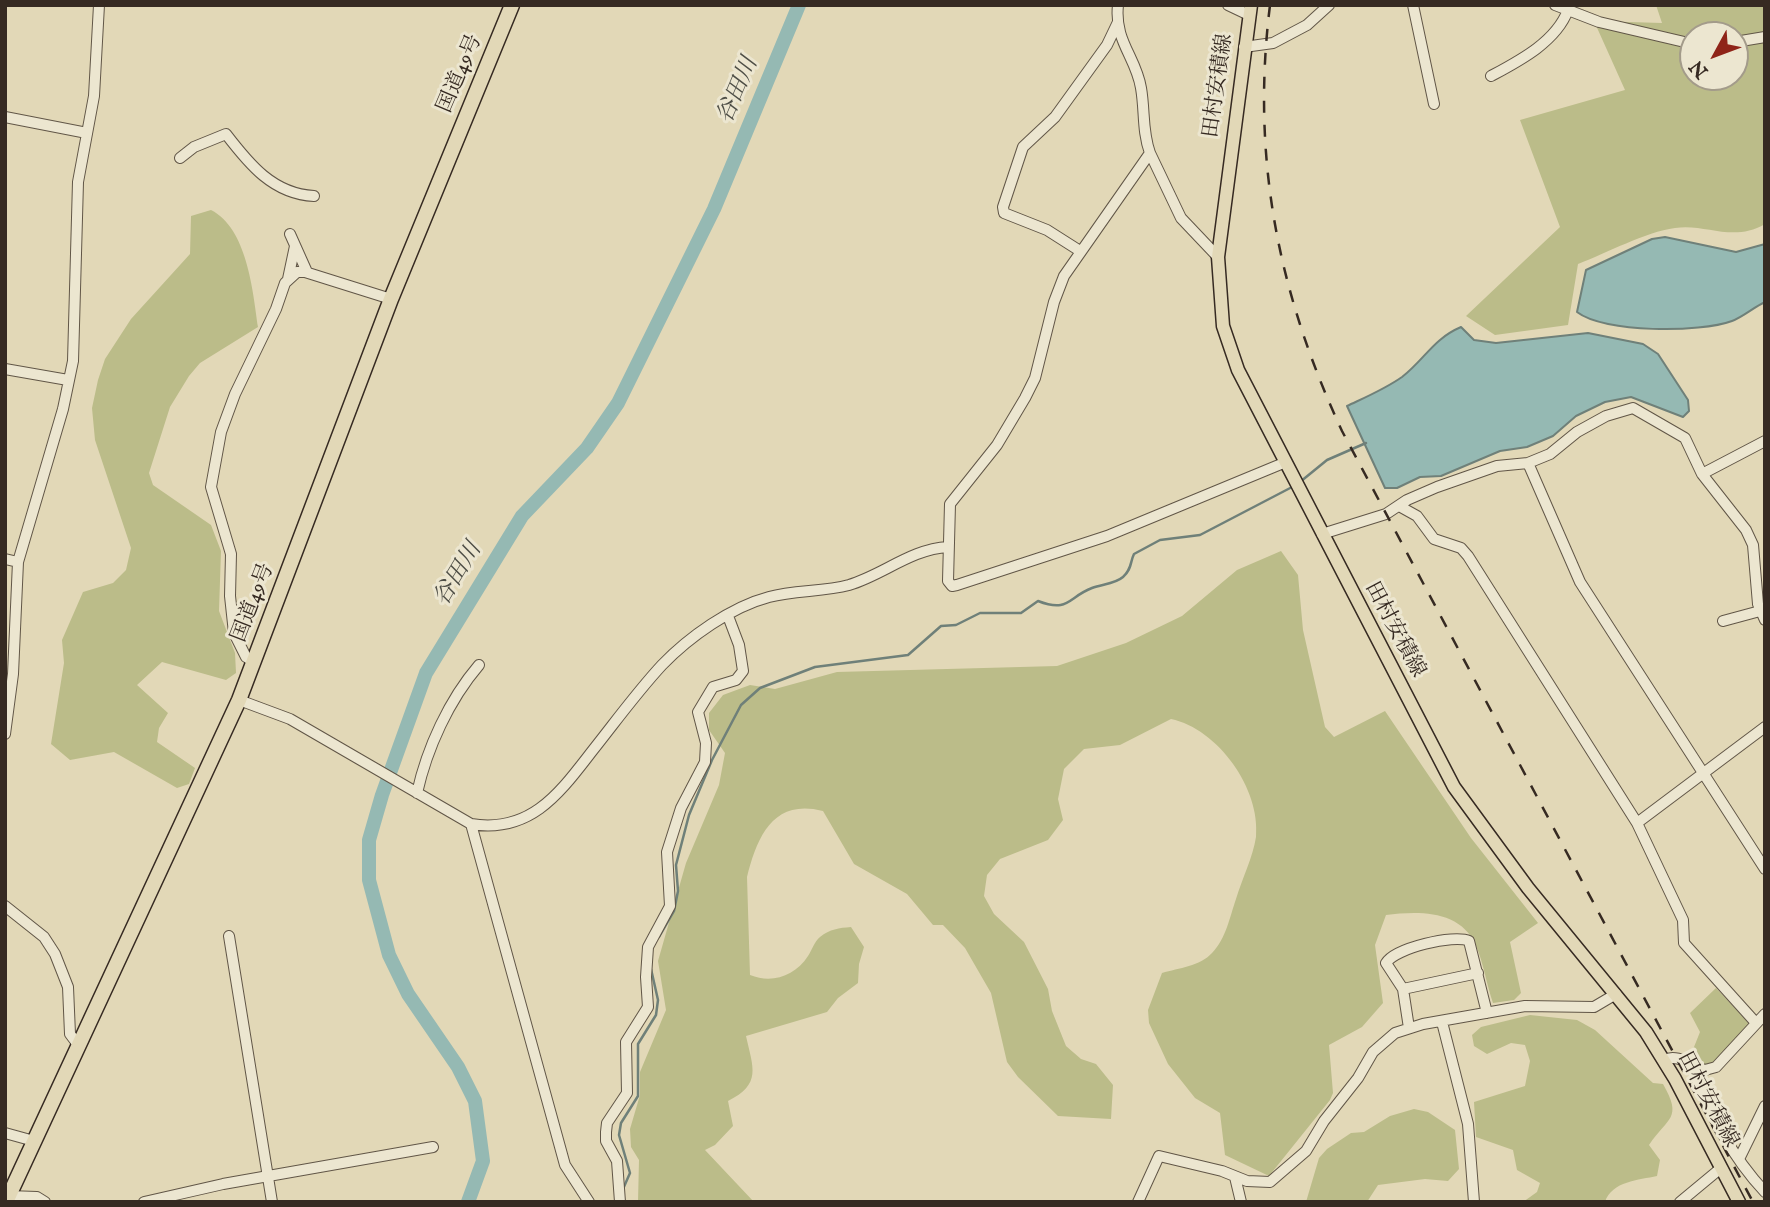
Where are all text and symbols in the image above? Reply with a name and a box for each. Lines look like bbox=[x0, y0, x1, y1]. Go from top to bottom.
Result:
north arrow bbox=[1679, 21, 1749, 91]
street label: 国道49号 bbox=[433, 31, 489, 117]
street label: 田村安積線 bbox=[1199, 32, 1239, 140]
water label: 谷田川 bbox=[713, 54, 765, 128]
text: N bbox=[1685, 54, 1714, 83]
water label: 谷田川 bbox=[429, 538, 489, 612]
street label: 国道49号 bbox=[227, 560, 281, 646]
street label: 田村安積線 bbox=[1358, 578, 1430, 682]
street label: 田村安積線 bbox=[1671, 1048, 1743, 1152]

